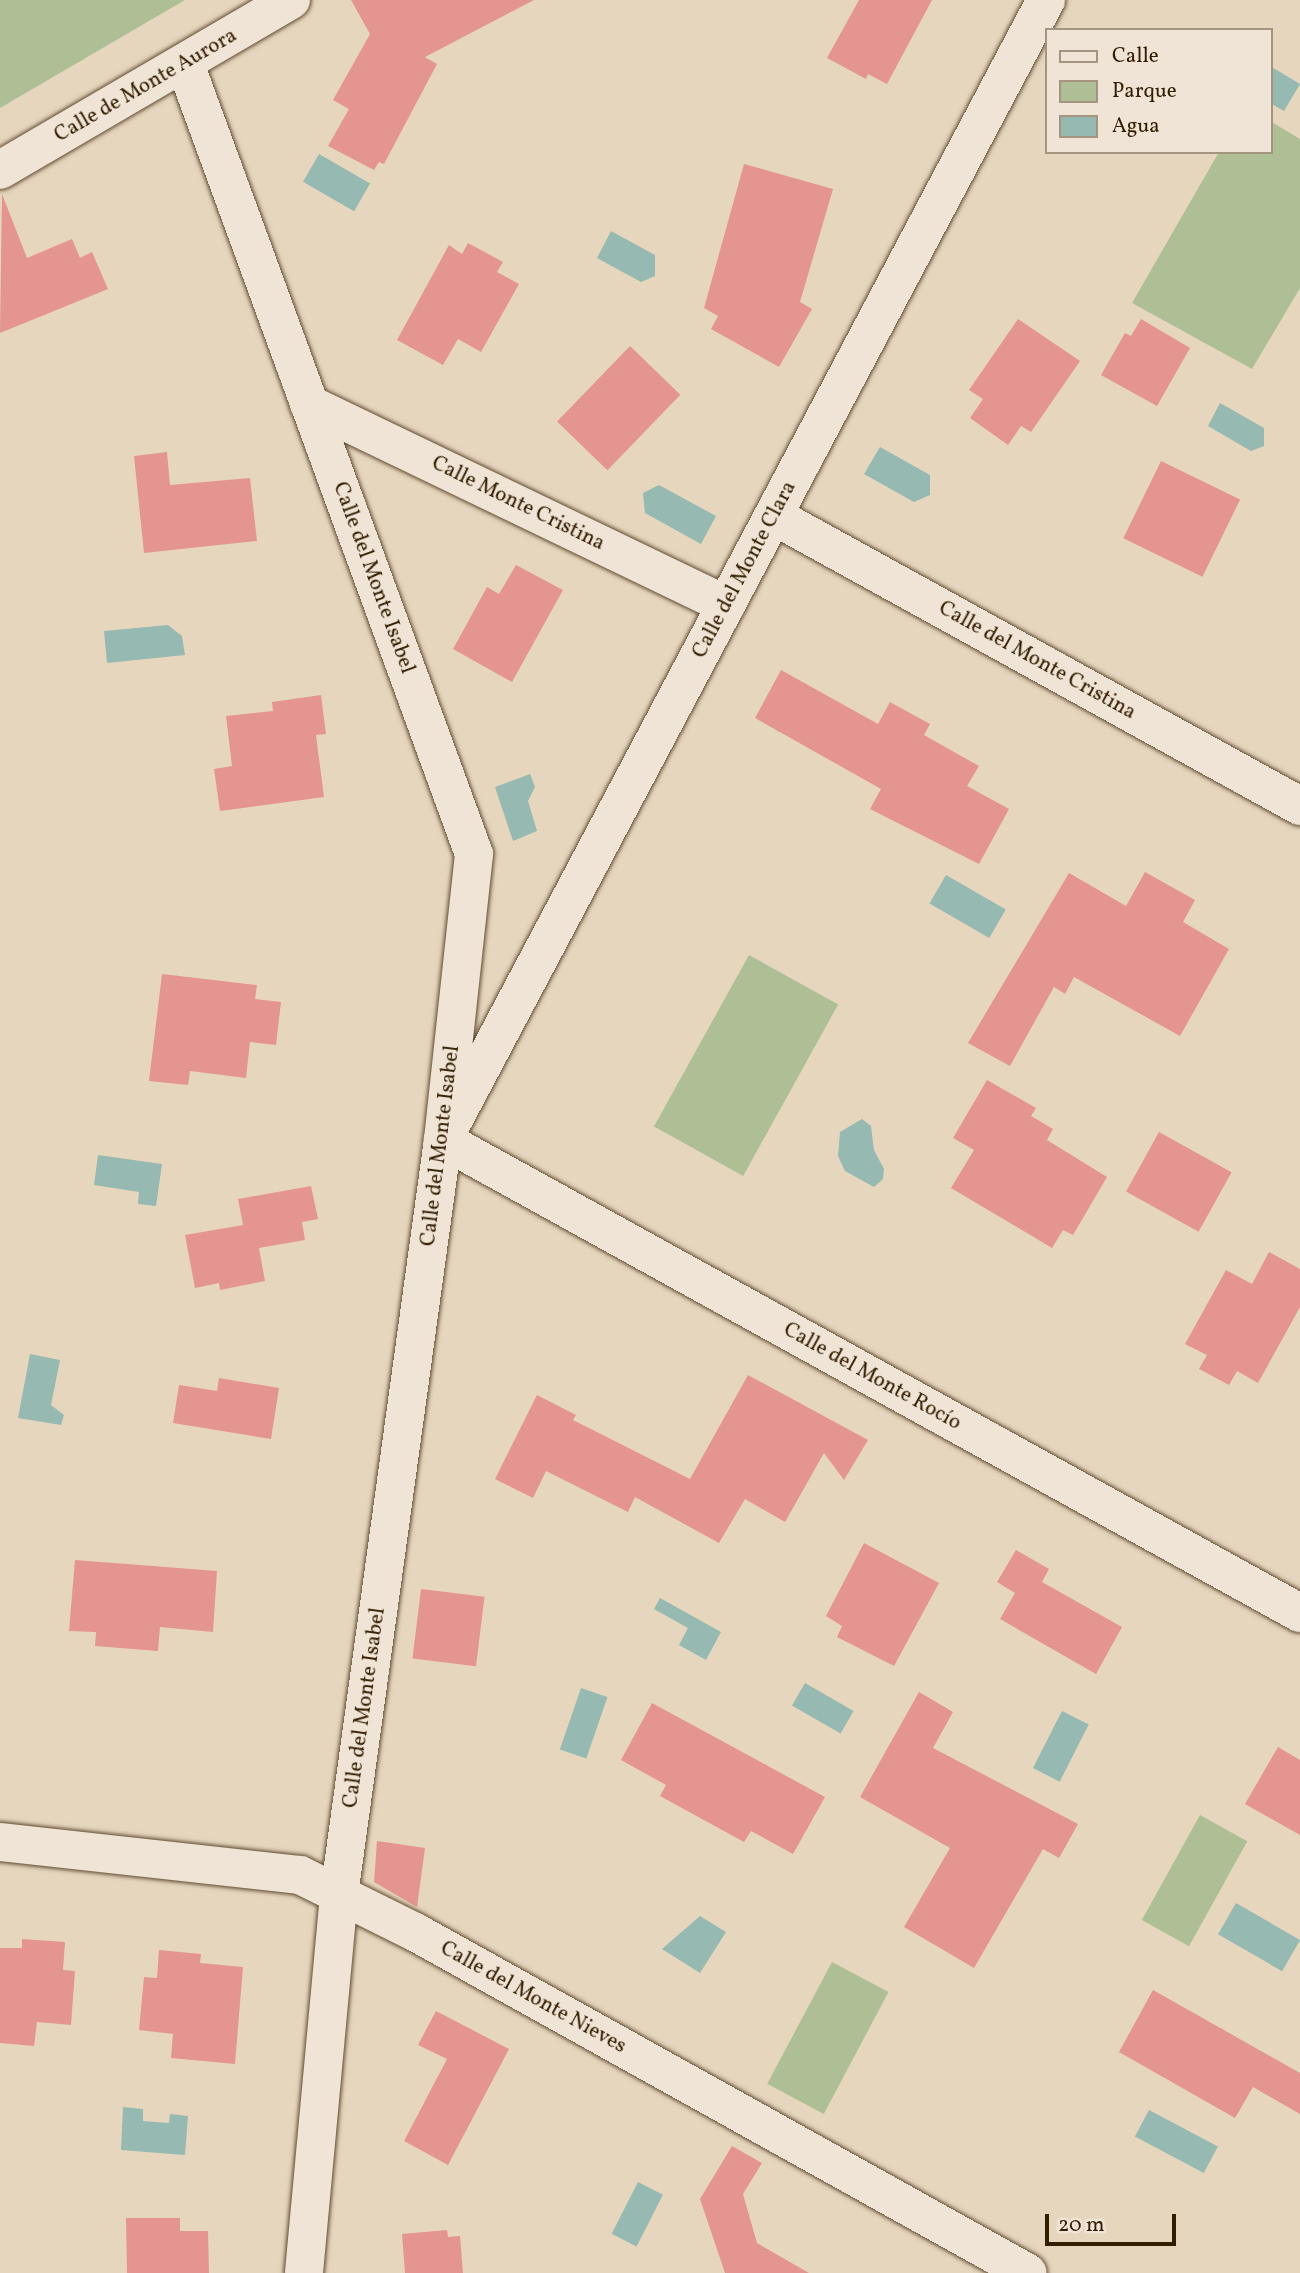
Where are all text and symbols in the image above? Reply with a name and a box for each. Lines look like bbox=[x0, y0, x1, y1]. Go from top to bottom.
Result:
street label: Calle de Monte Aurora bbox=[50, 23, 242, 149]
legend bbox=[1044, 28, 1272, 154]
text: Calle bbox=[1112, 42, 1159, 71]
text: Parque bbox=[1112, 77, 1177, 106]
text: Agua bbox=[1112, 112, 1160, 141]
street label: Calle Monte Cristina bbox=[427, 451, 609, 557]
street label: Calle del Monte Clara bbox=[688, 477, 802, 663]
street label: Calle del Monte Isabel bbox=[327, 479, 419, 677]
street label: Calle del Monte Cristina bbox=[934, 596, 1140, 726]
street label: Calle del Monte Isabel bbox=[416, 1044, 466, 1248]
street label: Calle del Monte Rocío bbox=[779, 1318, 965, 1436]
street label: Calle del Monte Isabel bbox=[338, 1606, 392, 1810]
street label: Calle del Monte Nieves bbox=[436, 1936, 630, 2060]
scale bar bbox=[1048, 2200, 1179, 2244]
text: 20 m bbox=[1058, 2211, 1104, 2240]

